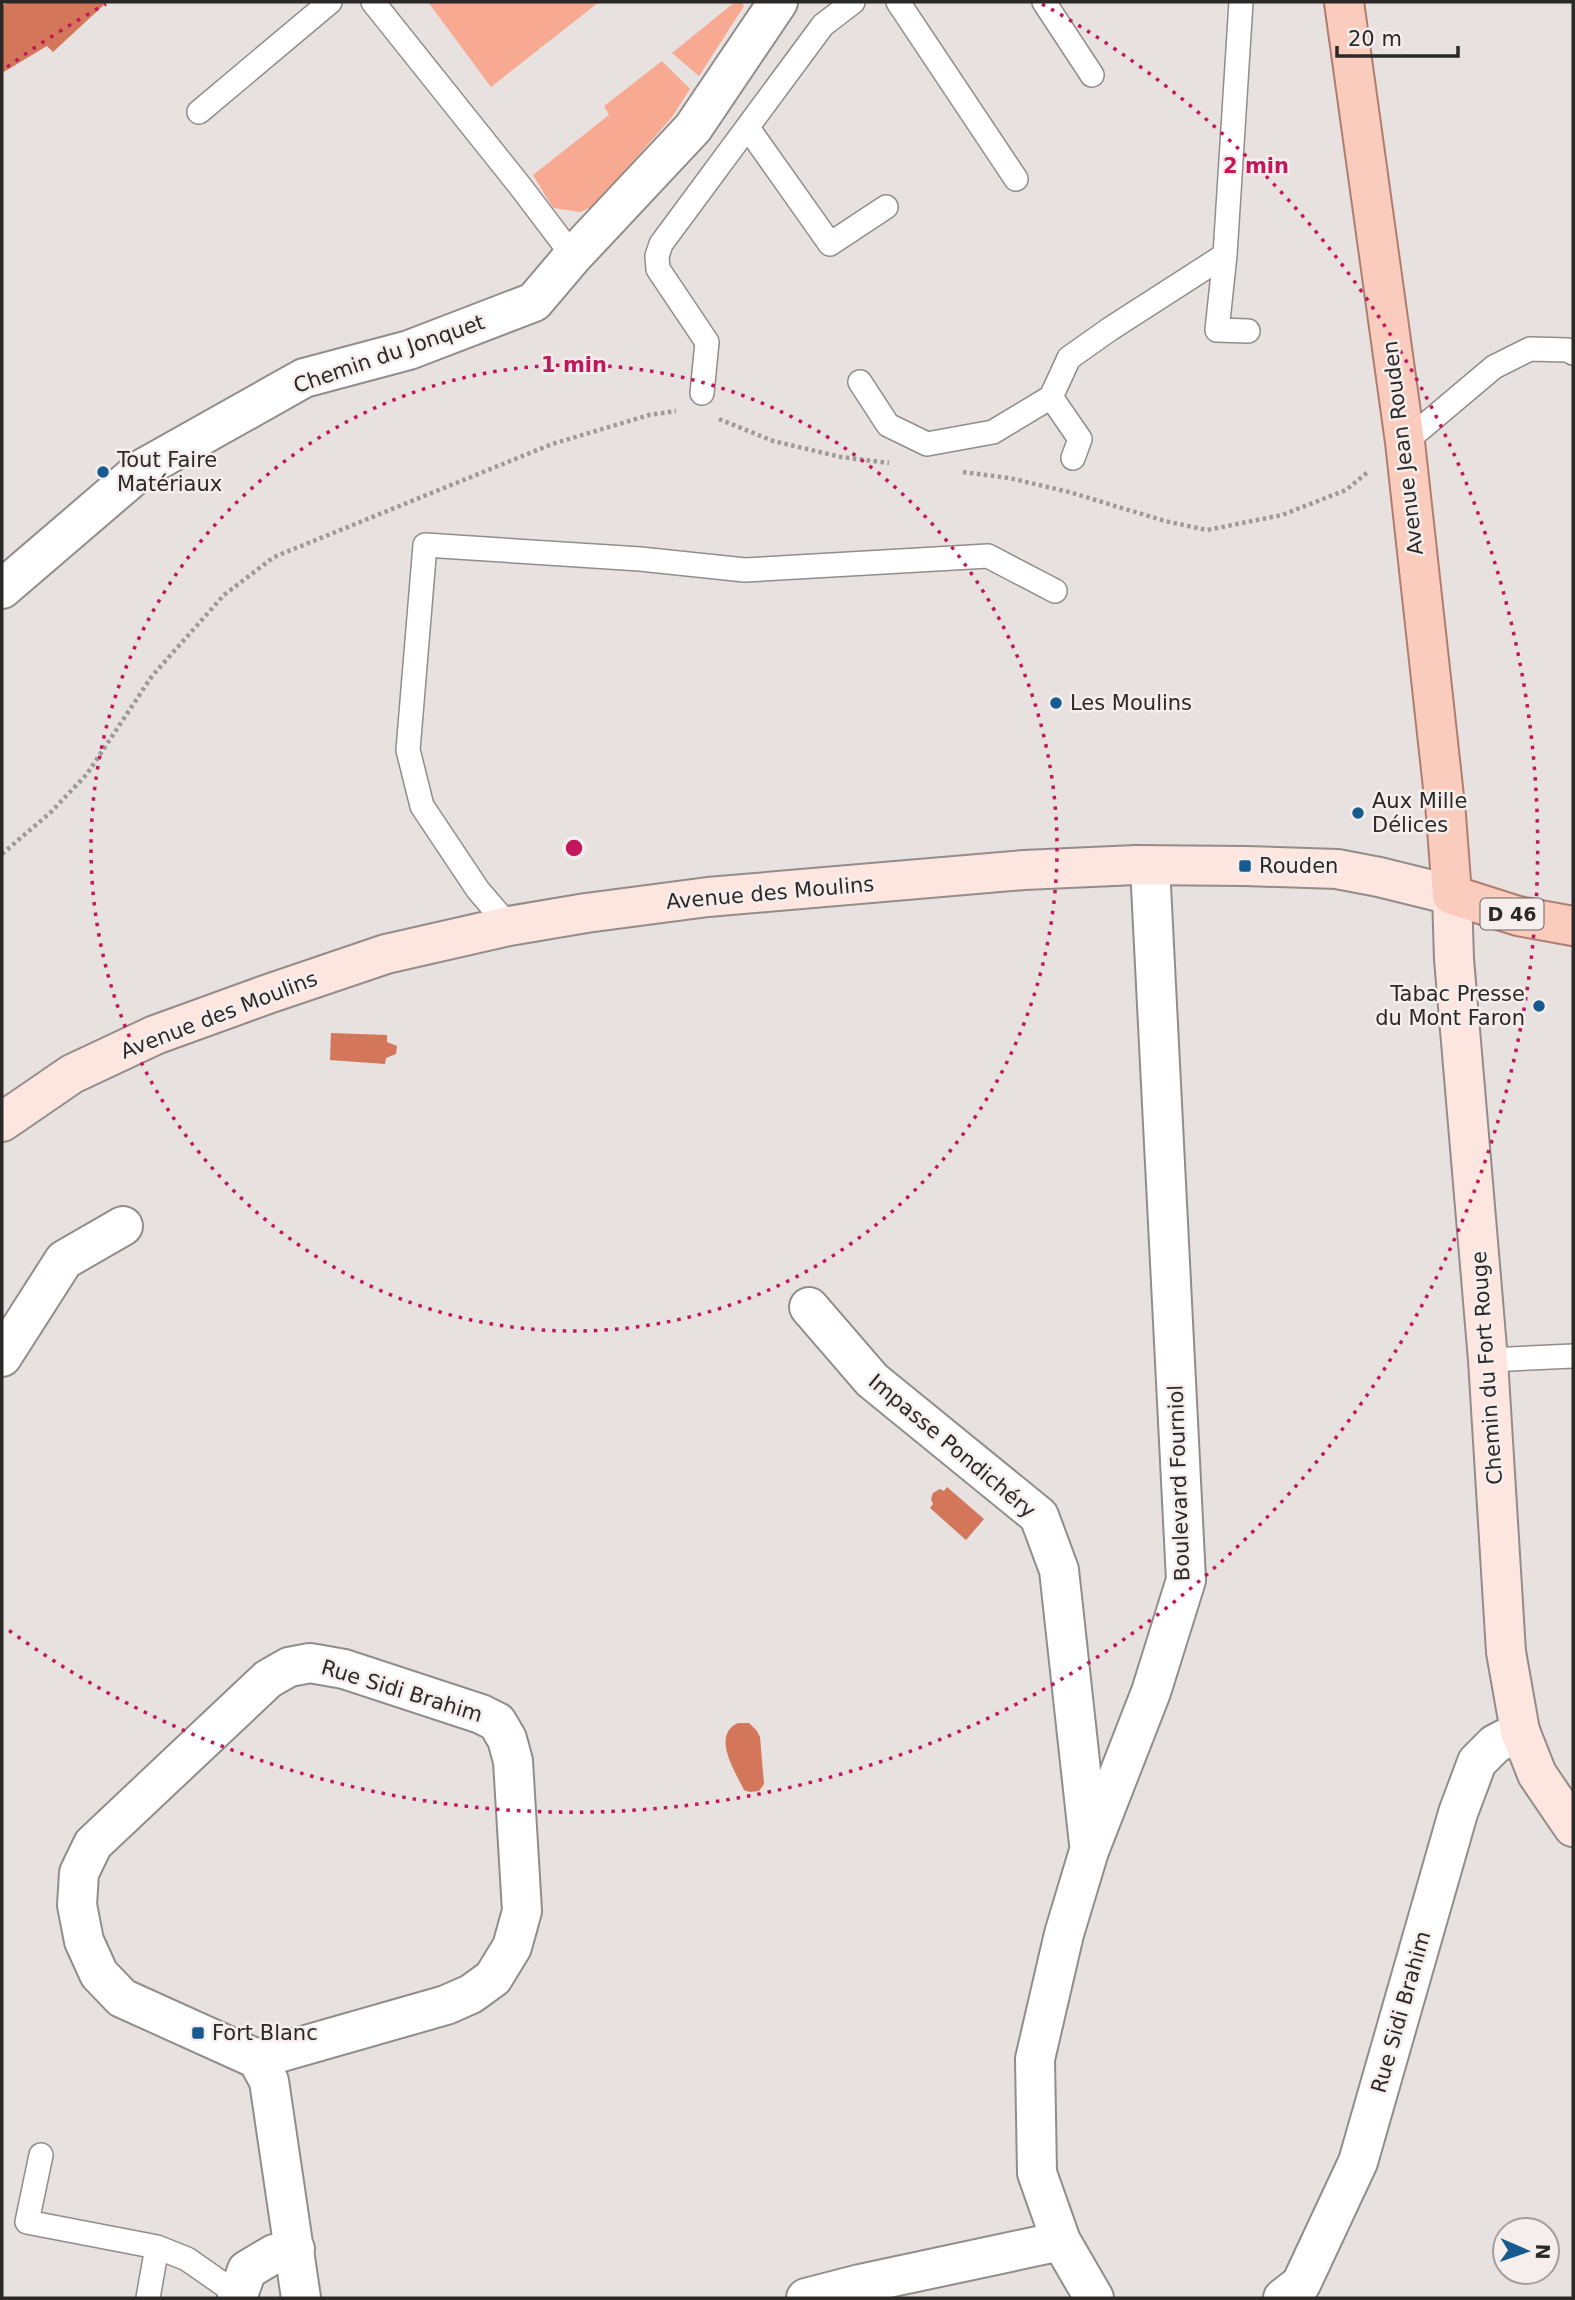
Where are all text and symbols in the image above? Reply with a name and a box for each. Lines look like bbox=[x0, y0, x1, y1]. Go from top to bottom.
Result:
scale bar bbox=[1337, 14, 1458, 58]
text: 20 m bbox=[1348, 27, 1402, 51]
text: 2 min bbox=[1223, 154, 1289, 178]
street label: Chemin du Jonquet bbox=[290, 310, 488, 398]
street label: Avenue Jean Rouden bbox=[1378, 339, 1428, 557]
text: 1 min bbox=[541, 353, 607, 377]
place label: Tout Faire Matériaux bbox=[116, 448, 222, 496]
marker: Tout Faire Matériaux bbox=[95, 464, 111, 480]
place label: Les Moulins bbox=[1070, 691, 1192, 715]
marker: Les Moulins bbox=[1048, 695, 1064, 711]
place label: Aux Mille Délices bbox=[1372, 789, 1467, 837]
marker: Aux Mille Délices bbox=[1350, 805, 1366, 821]
centre of rings bbox=[562, 836, 586, 860]
place label: Rouden bbox=[1259, 854, 1338, 878]
marker: Rouden bbox=[1237, 858, 1253, 874]
street label: Avenue des Moulins bbox=[665, 872, 875, 914]
road number: D 46 bbox=[1480, 898, 1544, 930]
street label: Avenue des Moulins bbox=[117, 966, 321, 1064]
place label: Tabac Presse du Mont Faron bbox=[1375, 982, 1525, 1030]
marker: Tabac Presse du Mont Faron bbox=[1531, 998, 1547, 1014]
street label: Chemin du Fort Rouge bbox=[1467, 1250, 1507, 1486]
street label: Impasse Pondichéry bbox=[864, 1369, 1040, 1523]
street label: Boulevard Fourniol bbox=[1164, 1384, 1194, 1582]
street label: Rue Sidi Brahim bbox=[319, 1655, 485, 1727]
street label: Rue Sidi Brahim bbox=[1366, 1928, 1436, 2096]
place label: Fort Blanc bbox=[212, 2021, 318, 2045]
marker: Fort Blanc bbox=[190, 2025, 206, 2041]
north arrow bbox=[1491, 2216, 1561, 2286]
text: N bbox=[1532, 2243, 1554, 2260]

